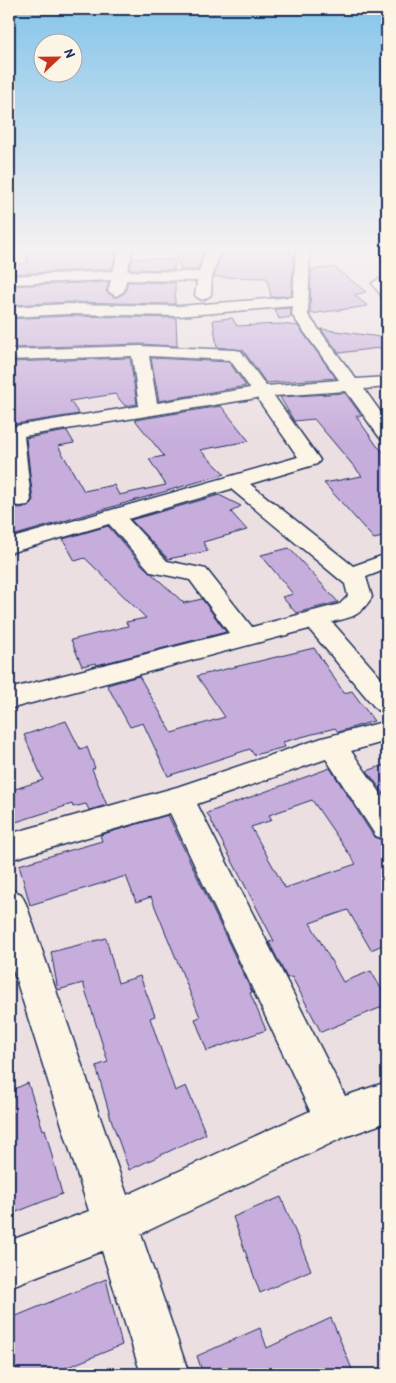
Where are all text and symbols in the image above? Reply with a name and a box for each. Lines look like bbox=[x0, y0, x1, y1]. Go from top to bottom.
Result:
north arrow bbox=[32, 32, 82, 82]
text: N bbox=[60, 46, 81, 60]

